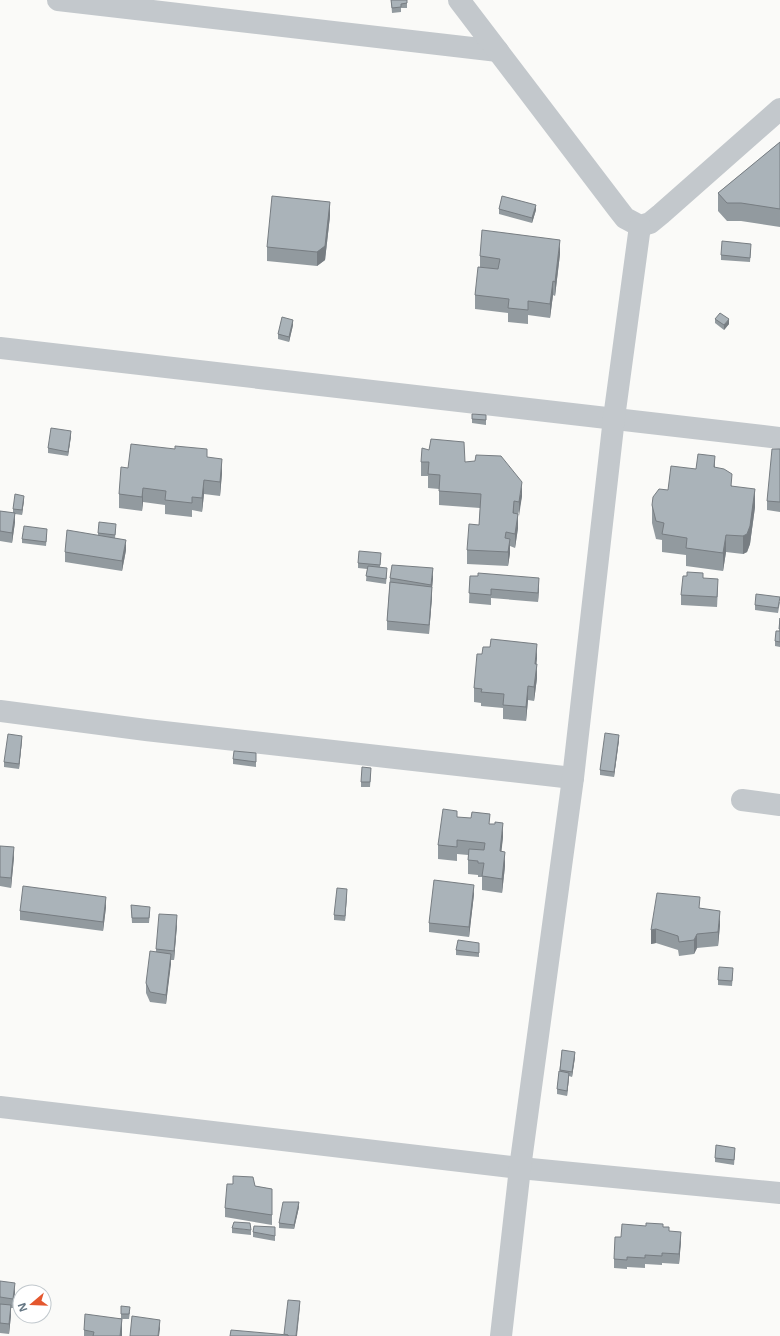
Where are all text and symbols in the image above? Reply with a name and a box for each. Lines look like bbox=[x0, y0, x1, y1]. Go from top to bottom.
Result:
north arrow bbox=[12, 1284, 52, 1324]
text: N bbox=[14, 1301, 31, 1314]

